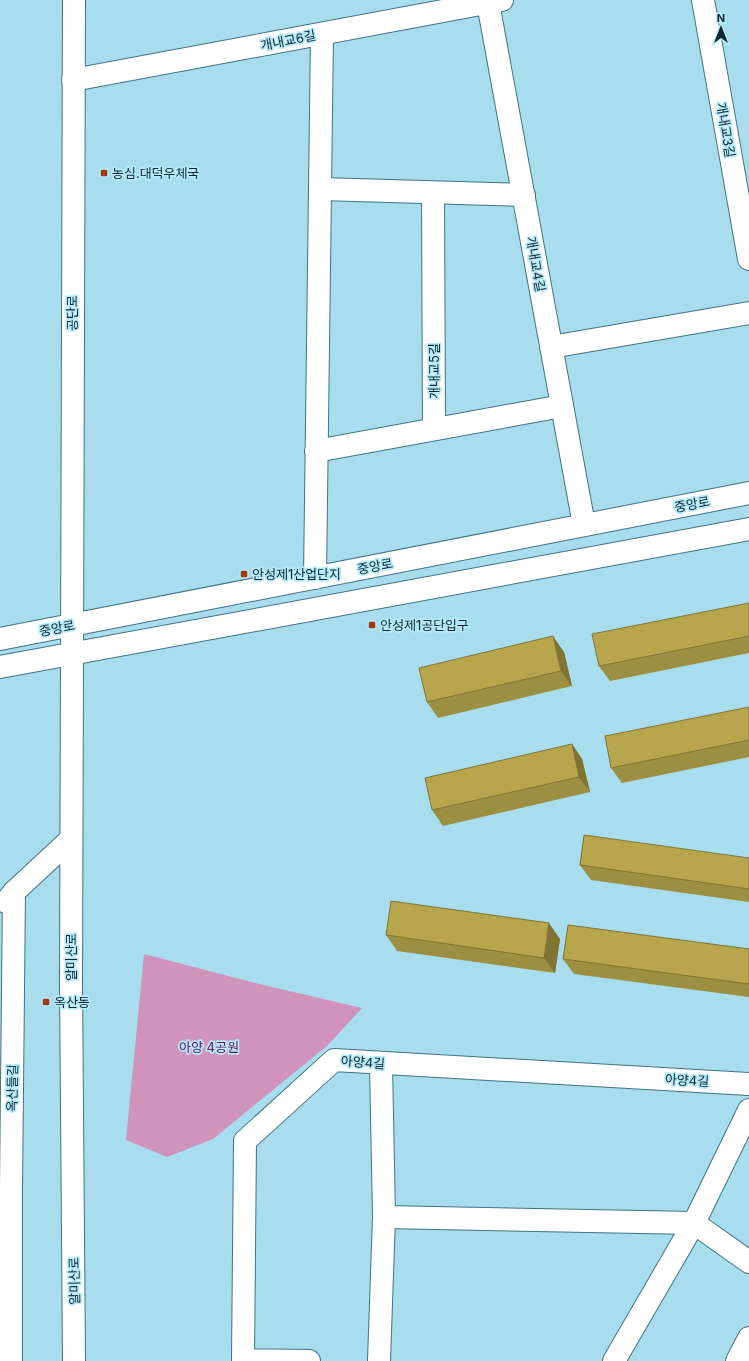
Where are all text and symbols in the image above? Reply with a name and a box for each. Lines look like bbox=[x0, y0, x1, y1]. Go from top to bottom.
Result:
north arrow bbox=[701, 8, 741, 48]
text: N bbox=[717, 11, 725, 25]
street label: 개내교6길 bbox=[259, 27, 317, 53]
street label: 개내교3길 bbox=[713, 101, 739, 159]
place label: 농심.대덕우체국 bbox=[112, 165, 200, 181]
marker: 농심.대덕우체국 bbox=[99, 168, 109, 178]
street label: 개내교4길 bbox=[523, 235, 549, 293]
street label: 공단로 bbox=[64, 295, 80, 331]
street label: 개내교5길 bbox=[426, 343, 442, 399]
street label: 중앙로 bbox=[673, 493, 711, 515]
street label: 중앙로 bbox=[356, 555, 394, 577]
place label: 안성제1산업단지 bbox=[252, 566, 341, 582]
marker: 안성제1산업단지 bbox=[239, 569, 249, 579]
street label: 중앙로 bbox=[38, 617, 76, 639]
place label: 안성제1공단입구 bbox=[380, 617, 469, 633]
marker: 안성제1공단입구 bbox=[367, 620, 377, 630]
street label: 알미산로 bbox=[63, 933, 79, 981]
place label: 옥산동 bbox=[54, 994, 90, 1010]
marker: 옥산동 bbox=[41, 997, 51, 1007]
park label: 아양 4공원 bbox=[179, 1039, 239, 1055]
street label: 아양4길 bbox=[340, 1052, 386, 1072]
street label: 옥산들길 bbox=[4, 1064, 20, 1112]
street label: 아양4길 bbox=[664, 1071, 710, 1089]
street label: 알미산로 bbox=[66, 1257, 82, 1305]

